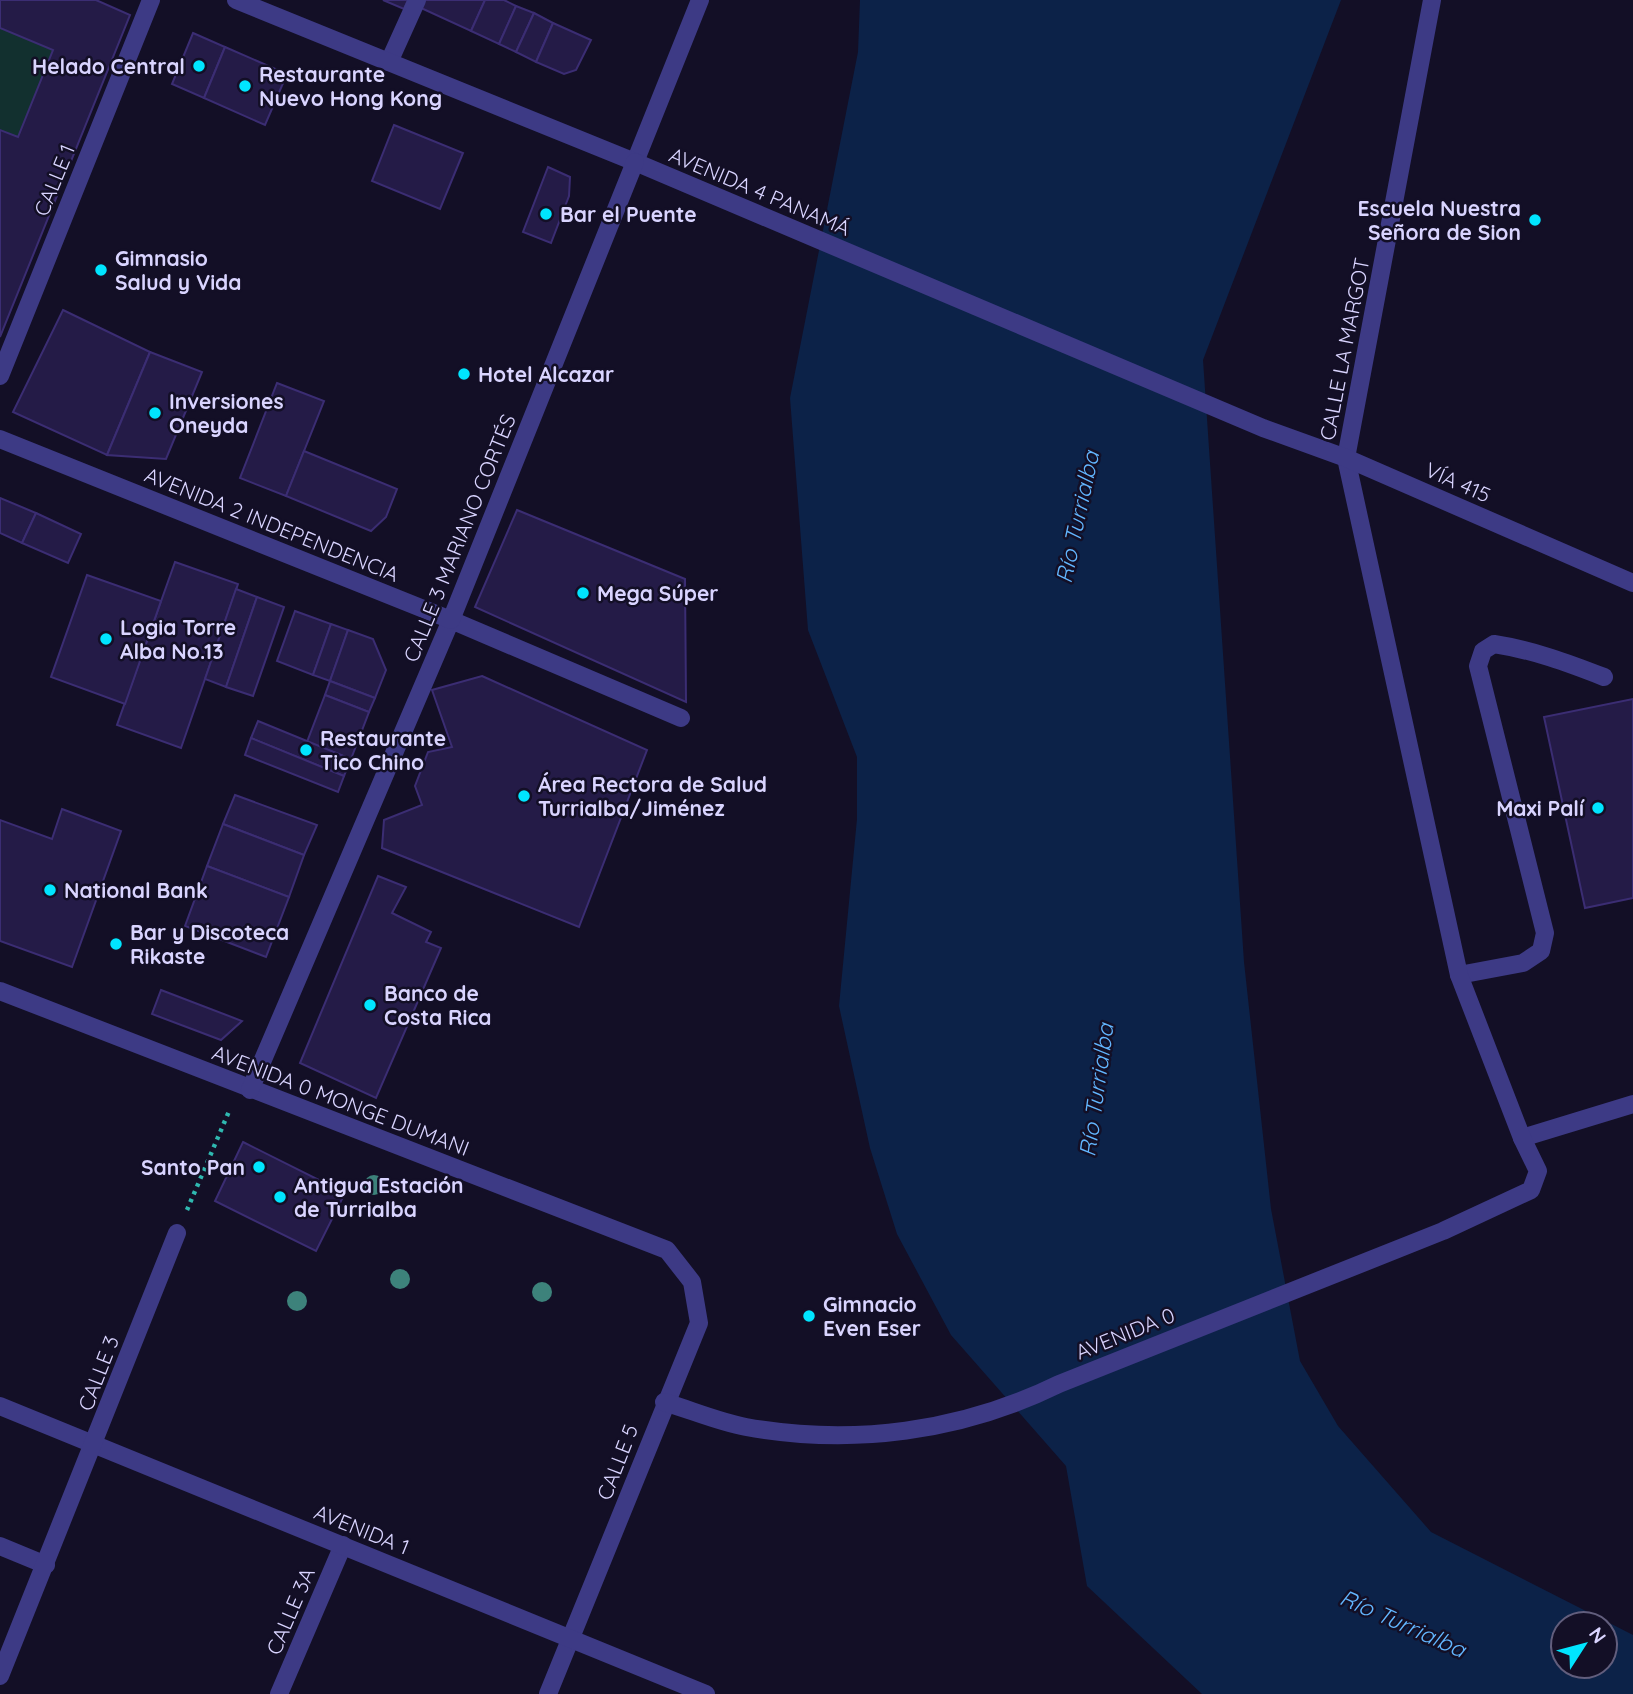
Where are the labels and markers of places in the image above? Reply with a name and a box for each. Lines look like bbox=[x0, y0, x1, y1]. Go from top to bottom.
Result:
place label: Helado Central bbox=[32, 53, 185, 79]
marker: Helado Central bbox=[191, 58, 207, 74]
place label: Restaurante Nuevo Hong Kong bbox=[259, 61, 442, 111]
marker: Restaurante Nuevo Hong Kong bbox=[237, 78, 253, 94]
place label: Escuela Nuestra Señora de Sion bbox=[1358, 195, 1521, 245]
place label: Bar el Puente bbox=[560, 201, 697, 227]
marker: Bar el Puente bbox=[538, 206, 554, 222]
marker: Escuela Nuestra Señora de Sion bbox=[1527, 212, 1543, 228]
place label: Gimnasio Salud y Vida bbox=[115, 245, 241, 295]
marker: Gimnasio Salud y Vida bbox=[93, 262, 109, 278]
place label: Hotel Alcazar bbox=[478, 361, 614, 387]
marker: Hotel Alcazar bbox=[456, 366, 472, 382]
place label: Inversiones Oneyda bbox=[169, 388, 284, 438]
marker: Inversiones Oneyda bbox=[147, 405, 163, 421]
place label: Mega Súper bbox=[597, 580, 718, 606]
marker: Mega Súper bbox=[575, 585, 591, 601]
place label: Logia Torre Alba No.13 bbox=[120, 614, 236, 664]
marker: Logia Torre Alba No.13 bbox=[98, 631, 114, 647]
place label: Restaurante Tico Chino bbox=[320, 725, 446, 775]
marker: Restaurante Tico Chino bbox=[298, 742, 314, 758]
place label: Área Rectora de Salud Turrialba/Jiménez bbox=[538, 771, 767, 821]
marker: Área Rectora de Salud Turrialba/Jiménez bbox=[516, 788, 532, 804]
place label: Maxi Palí bbox=[1496, 795, 1585, 821]
marker: Maxi Palí bbox=[1590, 800, 1606, 816]
place label: National Bank bbox=[64, 877, 208, 903]
marker: National Bank bbox=[42, 882, 58, 898]
place label: Bar y Discoteca Rikaste bbox=[130, 919, 289, 969]
marker: Bar y Discoteca Rikaste bbox=[108, 936, 124, 952]
place label: Banco de Costa Rica bbox=[384, 980, 492, 1030]
marker: Banco de Costa Rica bbox=[362, 997, 378, 1013]
place label: Santo Pan bbox=[141, 1154, 245, 1180]
marker: Santo Pan bbox=[251, 1159, 267, 1175]
place label: Antigua Estación de Turrialba bbox=[294, 1172, 464, 1222]
marker: Antigua Estación de Turrialba bbox=[272, 1189, 288, 1205]
place label: Gimnacio Even Eser bbox=[823, 1291, 921, 1341]
marker: Gimnacio Even Eser bbox=[801, 1308, 817, 1324]

